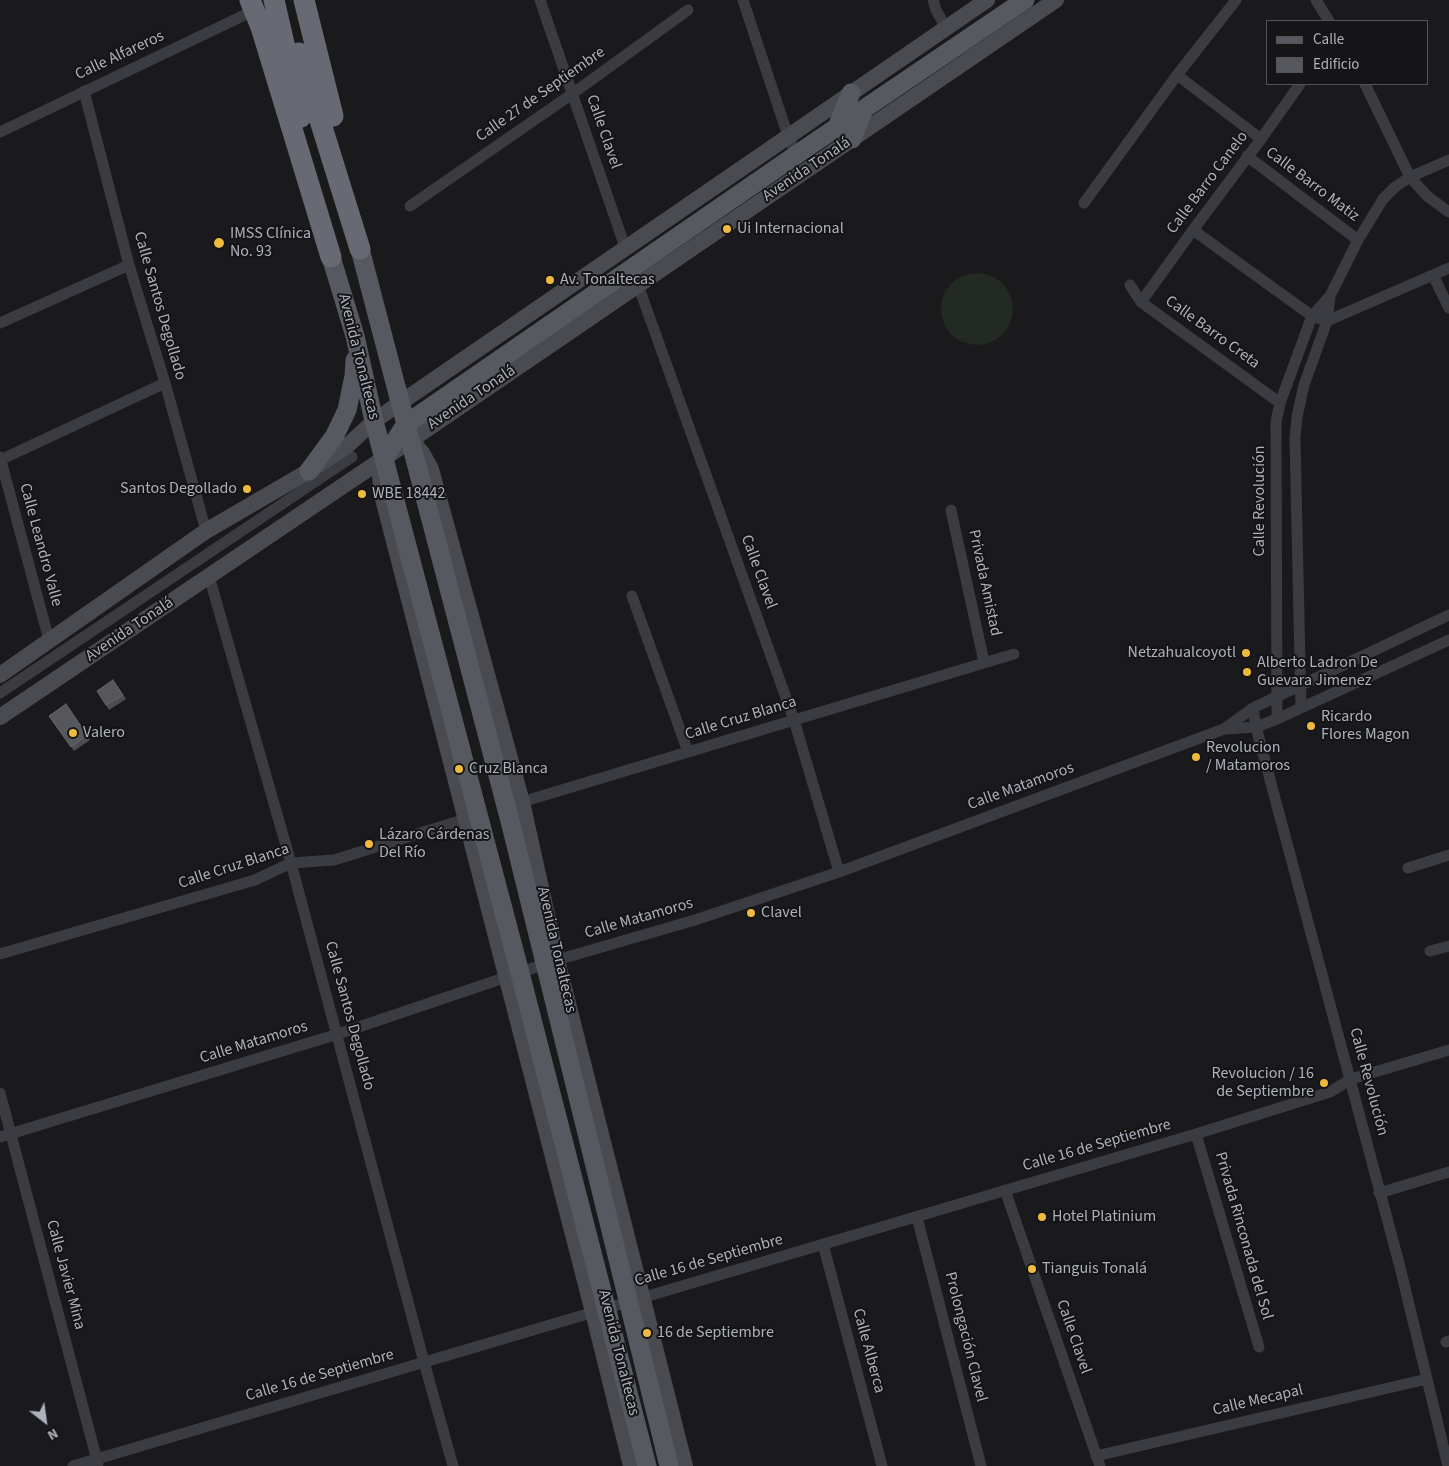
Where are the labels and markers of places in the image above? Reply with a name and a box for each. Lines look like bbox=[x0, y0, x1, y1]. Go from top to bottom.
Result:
place label: Ui Internacional bbox=[737, 219, 844, 239]
marker: Ui Internacional bbox=[721, 223, 733, 235]
place label: IMSS Clínica No. 93 bbox=[230, 224, 311, 262]
marker: IMSS Clínica No. 93 bbox=[212, 236, 226, 250]
place label: Av. Tonaltecas bbox=[560, 270, 655, 290]
marker: Av. Tonaltecas bbox=[544, 274, 556, 286]
place label: Santos Degollado bbox=[120, 479, 237, 499]
marker: Santos Degollado bbox=[241, 483, 253, 495]
place label: WBE 18442 bbox=[372, 484, 445, 504]
marker: WBE 18442 bbox=[356, 488, 368, 500]
place label: Netzahualcoyotl bbox=[1128, 643, 1236, 663]
marker: Netzahualcoyotl bbox=[1240, 647, 1252, 659]
place label: Alberto Ladron De Guevara Jimenez bbox=[1257, 653, 1378, 691]
marker: Alberto Ladron De Guevara Jimenez bbox=[1241, 666, 1253, 678]
place label: Ricardo Flores Magon bbox=[1321, 707, 1410, 745]
marker: Ricardo Flores Magon bbox=[1305, 720, 1317, 732]
place label: Valero bbox=[83, 723, 125, 743]
marker: Valero bbox=[67, 727, 79, 739]
place label: Revolucion / Matamoros bbox=[1206, 738, 1290, 776]
marker: Revolucion / Matamoros bbox=[1190, 751, 1202, 763]
place label: Cruz Blanca bbox=[469, 759, 548, 779]
marker: Cruz Blanca bbox=[453, 763, 465, 775]
place label: Lázaro Cárdenas Del Río bbox=[379, 825, 490, 863]
marker: Lázaro Cárdenas Del Río bbox=[363, 838, 375, 850]
place label: Clavel bbox=[761, 903, 802, 923]
marker: Clavel bbox=[745, 907, 757, 919]
place label: Revolucion / 16 de Septiembre bbox=[1212, 1064, 1314, 1102]
marker: Revolucion / 16 de Septiembre bbox=[1318, 1077, 1330, 1089]
place label: Hotel Platinium bbox=[1052, 1207, 1156, 1227]
marker: Hotel Platinium bbox=[1036, 1211, 1048, 1223]
place label: Tianguis Tonalá bbox=[1042, 1259, 1147, 1279]
marker: Tianguis Tonalá bbox=[1026, 1263, 1038, 1275]
place label: 16 de Septiembre bbox=[657, 1323, 774, 1343]
marker: 16 de Septiembre bbox=[641, 1327, 653, 1339]

